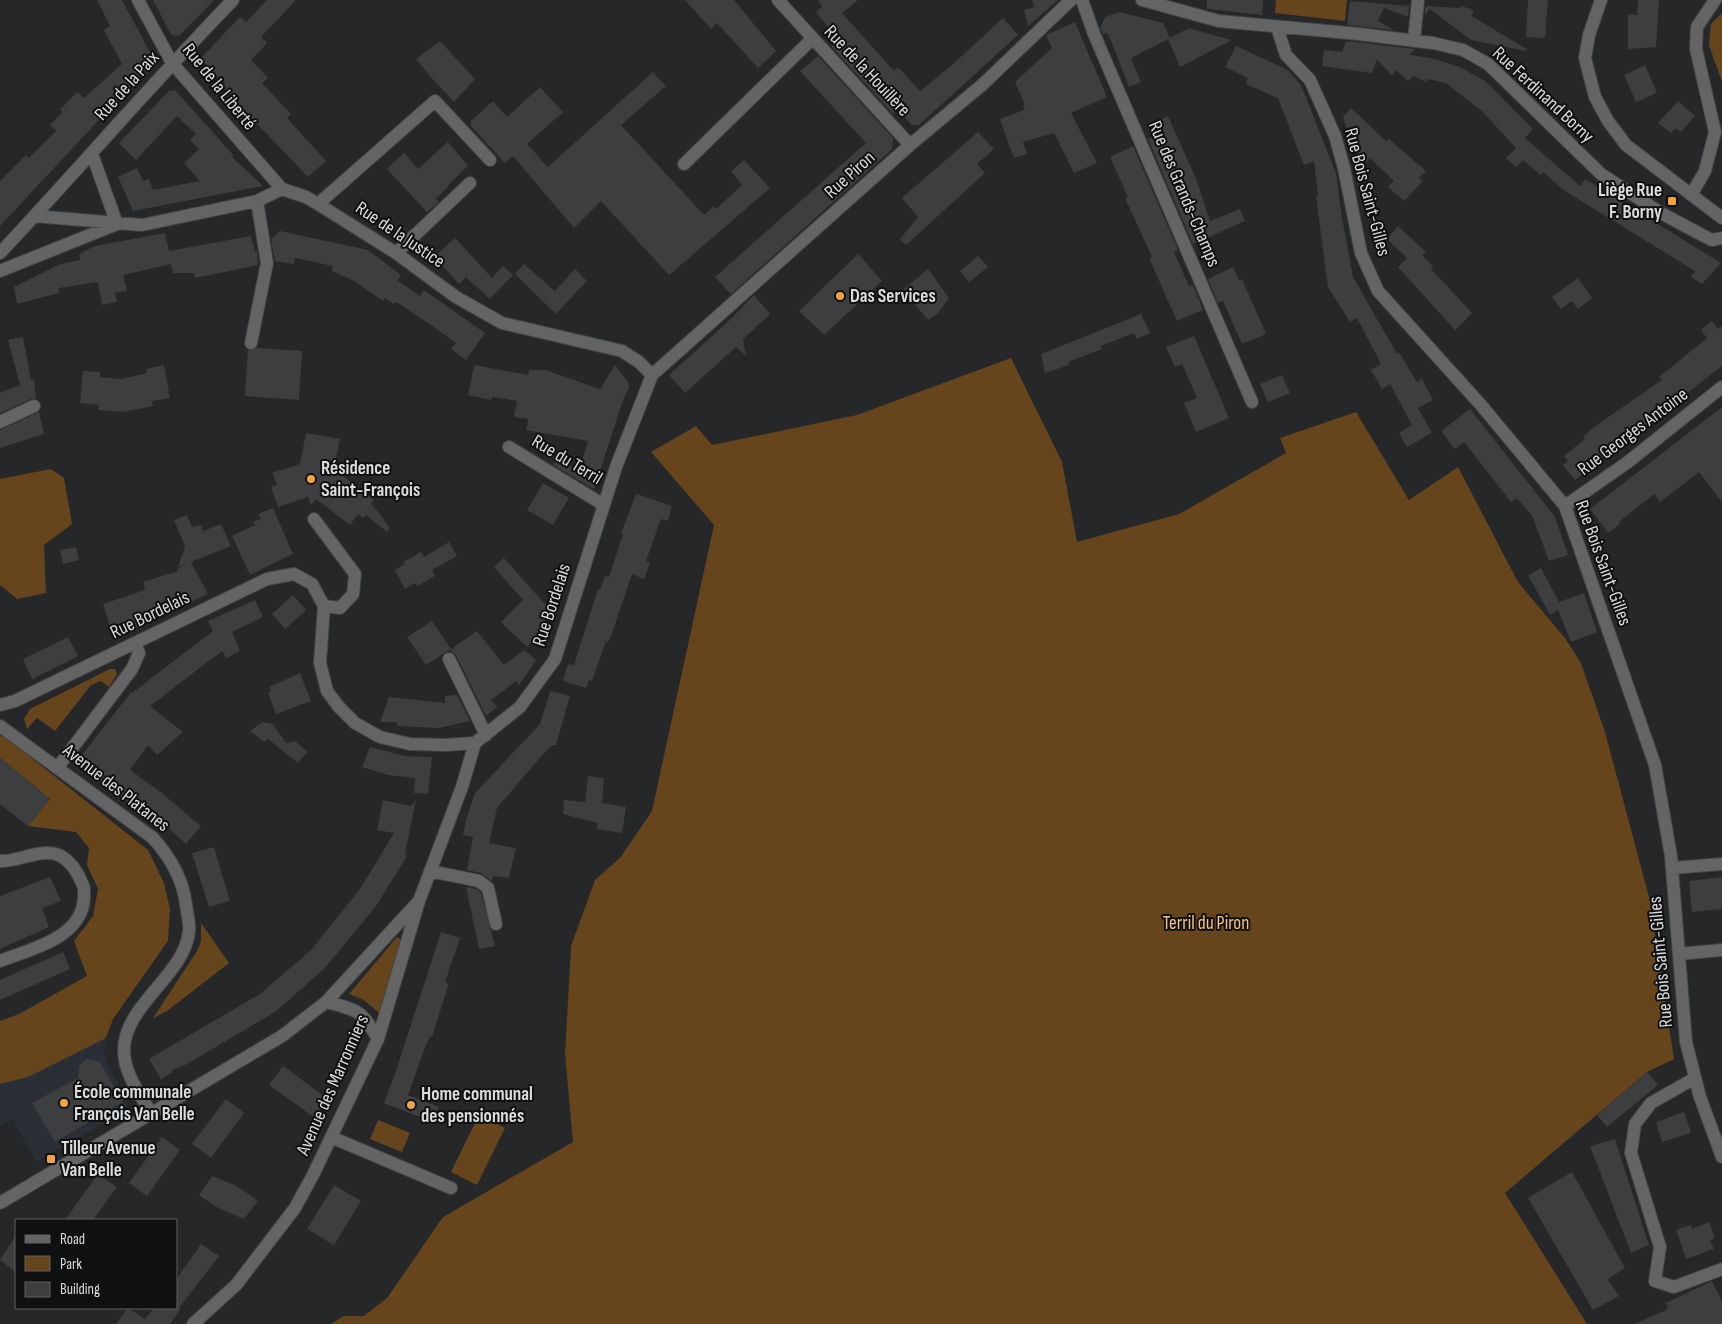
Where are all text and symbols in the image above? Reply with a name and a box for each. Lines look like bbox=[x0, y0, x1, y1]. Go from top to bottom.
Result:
street label: Rue de la Houillère bbox=[819, 21, 915, 121]
street label: Rue de la Liberté bbox=[177, 39, 261, 135]
street label: Rue Ferdinand Borny bbox=[1488, 42, 1599, 148]
street label: Rue de la Paix bbox=[90, 47, 164, 125]
street label: Rue des Grands-Champs bbox=[1143, 118, 1225, 271]
street label: Rue Bois Saint-Gilles bbox=[1339, 125, 1395, 259]
street label: Rue Piron bbox=[820, 146, 880, 204]
place label: Liège Rue F. Borny bbox=[1598, 179, 1662, 224]
marker: Liège Rue F. Borny bbox=[1666, 195, 1678, 207]
street label: Rue de la Justice bbox=[351, 197, 449, 273]
place label: Das Services bbox=[850, 285, 936, 308]
marker: Das Services bbox=[834, 290, 846, 302]
street label: Rue Georges Antoine bbox=[1573, 383, 1693, 481]
street label: Rue du Terril bbox=[528, 430, 606, 490]
place label: Résidence Saint-François bbox=[321, 457, 420, 502]
marker: Résidence Saint-François bbox=[305, 473, 317, 485]
street label: Rue Bois Saint-Gilles bbox=[1570, 497, 1636, 629]
street label: Rue Bordelais bbox=[528, 561, 576, 649]
street label: Rue Bordelais bbox=[106, 586, 194, 644]
street label: Avenue des Platanes bbox=[57, 739, 174, 837]
street label: Rue Bois Saint-Gilles bbox=[1644, 895, 1678, 1029]
park label: Terril du Piron bbox=[1163, 912, 1249, 935]
street label: Avenue des Marronniers bbox=[291, 1011, 374, 1160]
place label: École communale François Van Belle bbox=[74, 1081, 195, 1126]
place label: Home communal des pensionnés bbox=[421, 1083, 533, 1128]
marker: École communale François Van Belle bbox=[58, 1097, 70, 1109]
marker: Home communal des pensionnés bbox=[405, 1099, 417, 1111]
place label: Tilleur Avenue Van Belle bbox=[61, 1137, 156, 1182]
marker: Tilleur Avenue Van Belle bbox=[45, 1153, 57, 1165]
legend bbox=[15, 1219, 178, 1309]
text: Road bbox=[60, 1230, 85, 1249]
text: Park bbox=[60, 1255, 82, 1274]
text: Building bbox=[60, 1280, 100, 1299]

